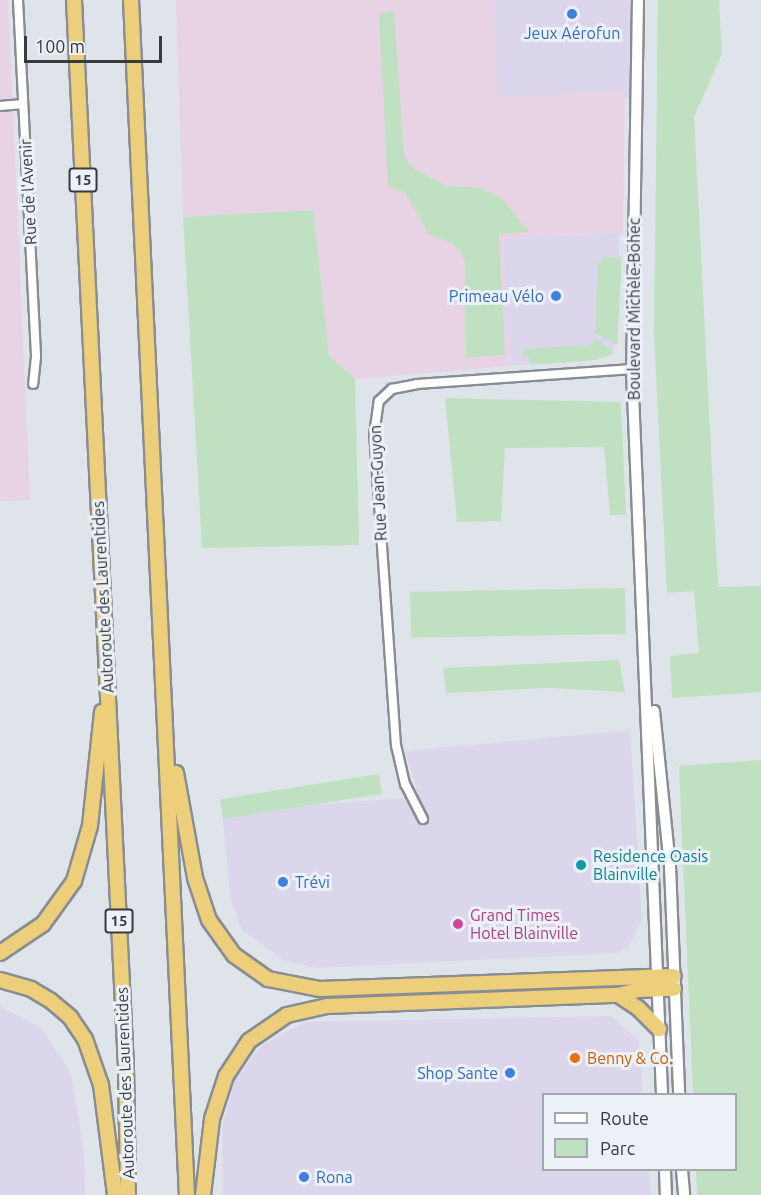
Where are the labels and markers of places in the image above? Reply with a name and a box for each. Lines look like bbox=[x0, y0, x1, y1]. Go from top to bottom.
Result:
marker: Jeux Aérofun bbox=[565, 7, 579, 21]
place label: Jeux Aérofun bbox=[524, 23, 620, 43]
place label: Primeau Vélo bbox=[449, 286, 544, 306]
marker: Primeau Vélo bbox=[549, 289, 563, 303]
place label: Residence Oasis Blainville bbox=[593, 846, 708, 884]
marker: Residence Oasis Blainville bbox=[574, 858, 588, 872]
place label: Trévi bbox=[295, 872, 330, 892]
marker: Trévi bbox=[276, 875, 290, 889]
place label: Grand Times Hotel Blainville bbox=[470, 905, 578, 943]
marker: Grand Times Hotel Blainville bbox=[451, 917, 465, 931]
place label: Benny & Co. bbox=[587, 1048, 673, 1068]
marker: Benny & Co. bbox=[568, 1051, 582, 1065]
place label: Shop Sante bbox=[417, 1063, 498, 1083]
marker: Shop Sante bbox=[503, 1066, 517, 1080]
place label: Rona bbox=[316, 1167, 353, 1187]
marker: Rona bbox=[297, 1170, 311, 1184]

